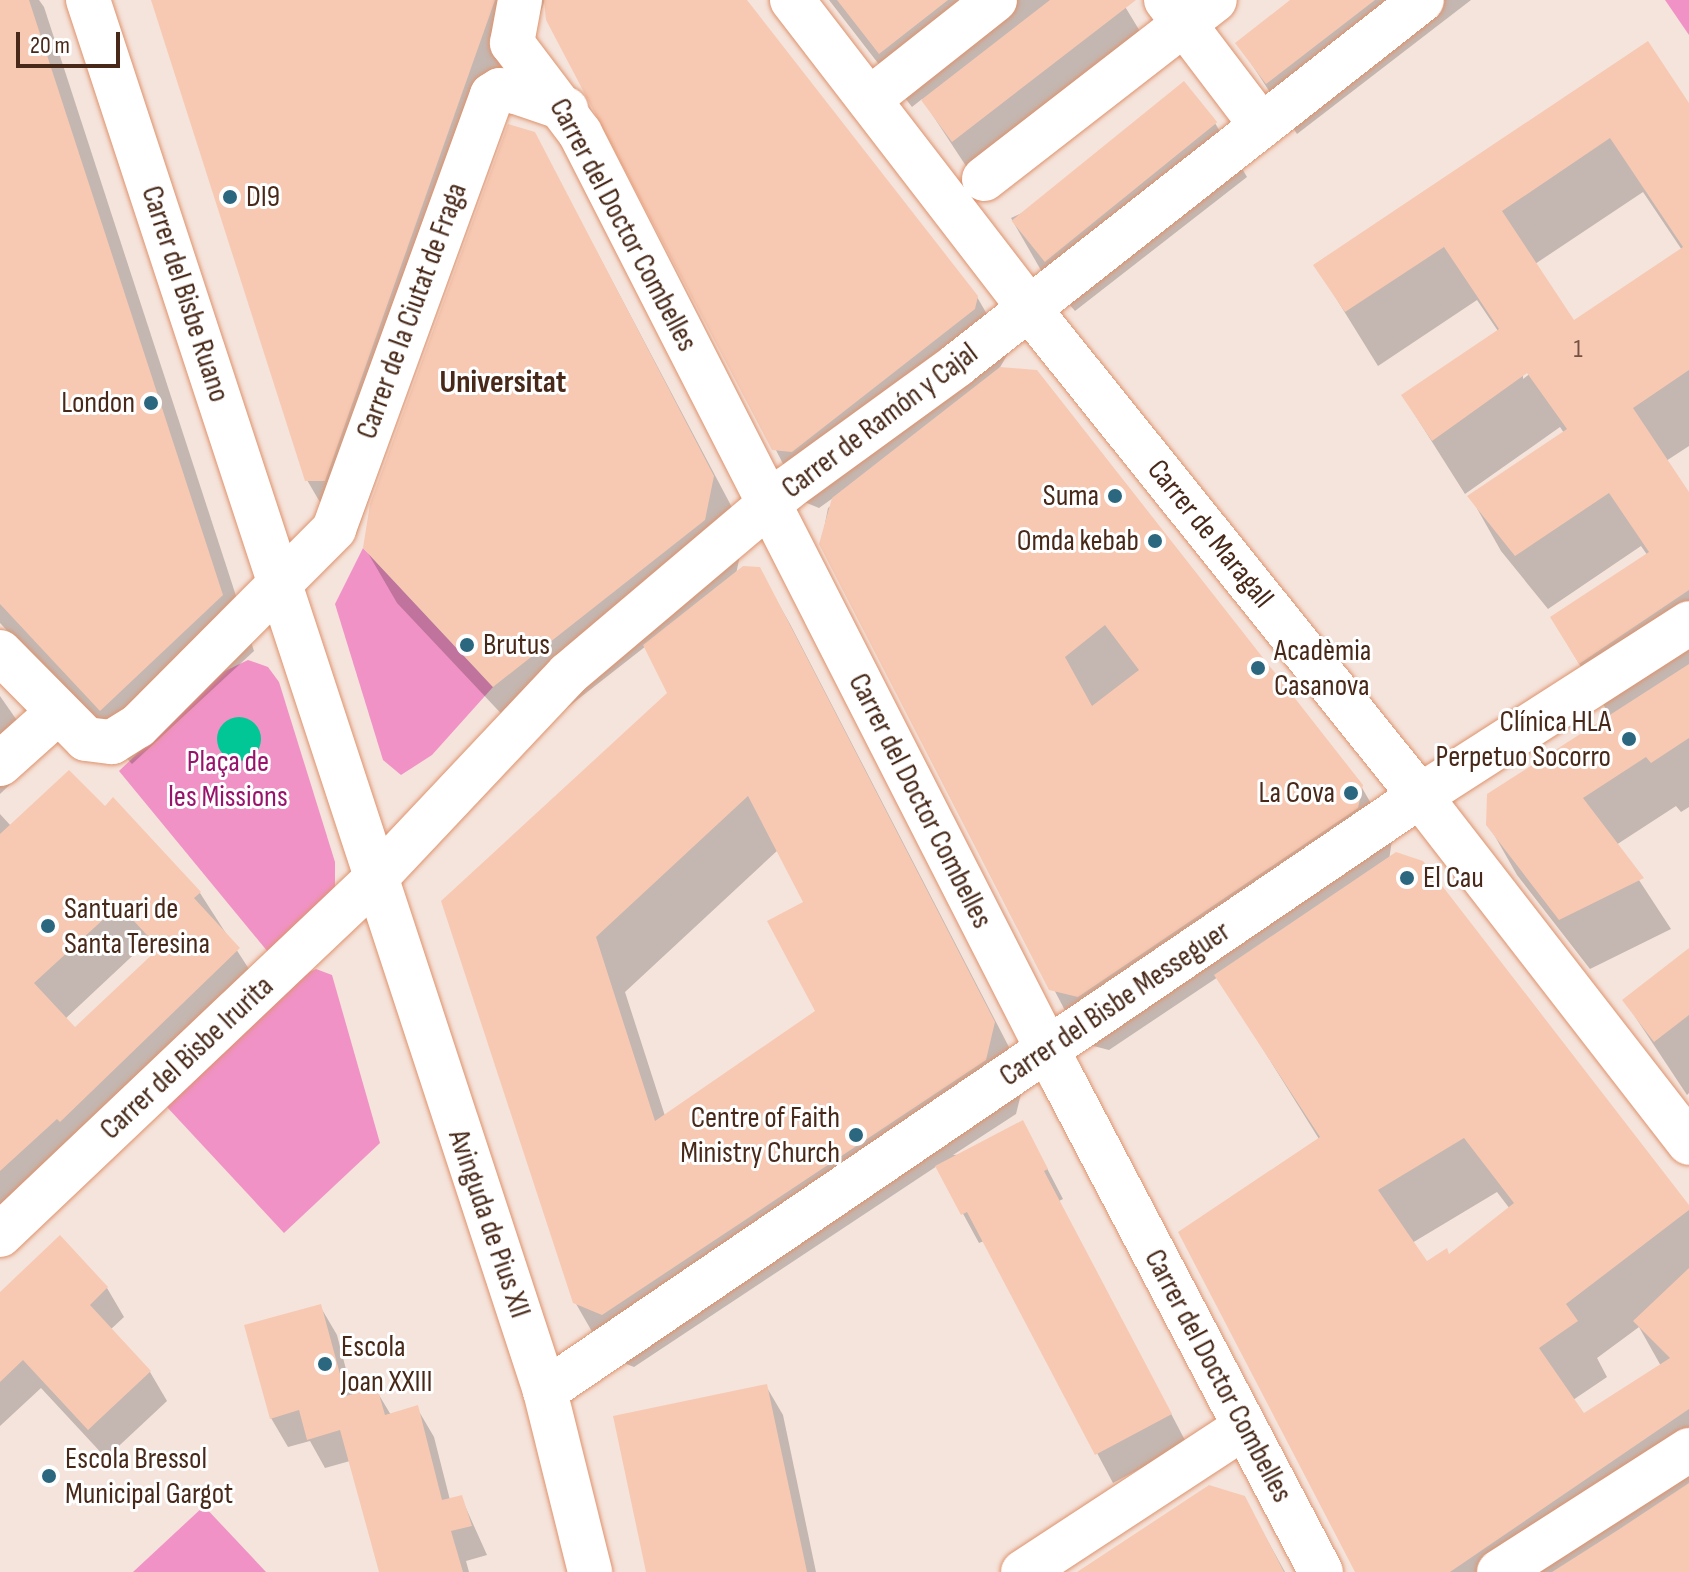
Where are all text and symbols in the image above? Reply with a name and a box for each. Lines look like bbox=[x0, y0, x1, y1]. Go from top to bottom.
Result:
scale bar bbox=[20, 16, 124, 66]
text: 20 m bbox=[30, 31, 70, 60]
street label: Carrer del Doctor Combelles bbox=[541, 93, 705, 357]
street label: Carrer de la Ciutat de Fraga bbox=[349, 178, 475, 444]
place label: DI9 bbox=[246, 179, 280, 215]
street label: Carrer del Bisbe Ruano bbox=[133, 181, 237, 407]
marker: DI9 bbox=[221, 188, 239, 206]
house number: 1 bbox=[1573, 334, 1583, 366]
street label: Carrer de Ramón y Cajal bbox=[775, 336, 985, 506]
district label: Universitat bbox=[440, 364, 566, 402]
place label: London bbox=[61, 385, 135, 421]
marker: London bbox=[142, 394, 160, 412]
street label: Carrer de Maragall bbox=[1139, 453, 1281, 615]
place label: Suma bbox=[1043, 478, 1099, 514]
marker: Suma bbox=[1106, 487, 1124, 505]
place label: Omda kebab bbox=[1017, 523, 1139, 559]
marker: Omda kebab bbox=[1146, 532, 1164, 550]
place label: Brutus bbox=[483, 627, 550, 663]
place label: Acadèmia Casanova bbox=[1274, 633, 1371, 704]
marker: Brutus bbox=[458, 636, 476, 654]
marker: Acadèmia Casanova bbox=[1249, 659, 1267, 677]
street label: Carrer del Doctor Combelles bbox=[840, 668, 1000, 934]
place label: Clínica HLA Perpetuo Socorro bbox=[1436, 704, 1611, 774]
marker: Clínica HLA Perpetuo Socorro bbox=[1618, 728, 1640, 750]
park label: Plaça de les Missions bbox=[168, 744, 288, 814]
place label: La Cova bbox=[1258, 775, 1335, 811]
marker: La Cova bbox=[1342, 784, 1360, 802]
place label: El Cau bbox=[1423, 860, 1484, 896]
marker: El Cau bbox=[1398, 869, 1416, 887]
place label: Santuari de Santa Teresina bbox=[64, 891, 210, 962]
street label: Carrer del Bisbe Messeguer bbox=[993, 914, 1237, 1094]
marker: Santuari de Santa Teresina bbox=[39, 917, 57, 935]
street label: Carrer del Bisbe Irurita bbox=[93, 969, 281, 1147]
place label: Centre of Faith Ministry Church bbox=[680, 1100, 840, 1170]
street label: Avinguda de Pius XII bbox=[440, 1125, 538, 1323]
marker: Centre of Faith Ministry Church bbox=[847, 1126, 865, 1144]
street label: Carrer del Doctor Combelles bbox=[1136, 1244, 1300, 1508]
place label: Escola Joan XXIII bbox=[341, 1329, 433, 1400]
marker: Escola Joan XXIII bbox=[316, 1355, 334, 1373]
place label: Escola Bressol Municipal Gargot bbox=[65, 1441, 233, 1512]
marker: Escola Bressol Municipal Gargot bbox=[40, 1467, 58, 1485]

